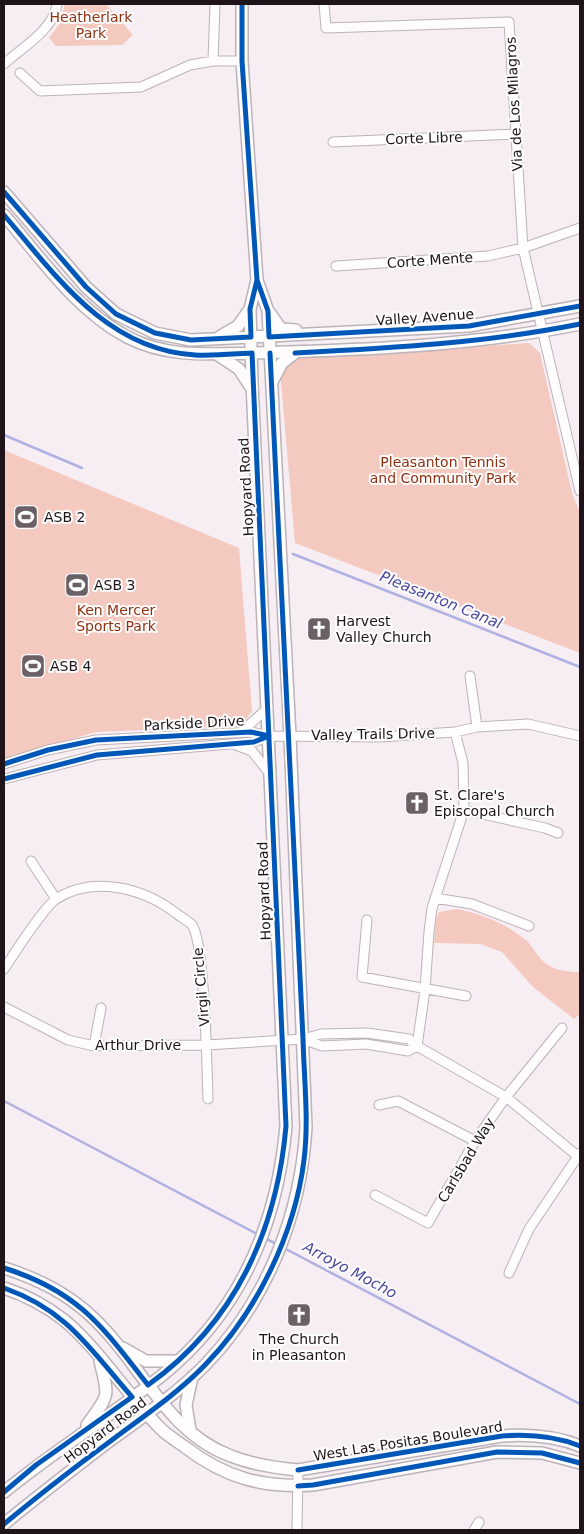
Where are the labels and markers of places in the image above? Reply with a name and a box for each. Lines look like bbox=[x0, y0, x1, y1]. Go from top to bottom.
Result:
sports icon: ASB 2 bbox=[13, 504, 39, 530]
place label: ASB 2 bbox=[44, 509, 85, 525]
sports icon: ASB 3 bbox=[64, 572, 90, 598]
place label: ASB 3 bbox=[94, 577, 135, 593]
place label: Harvest Valley Church bbox=[336, 613, 432, 645]
church icon: Harvest Valley Church bbox=[306, 616, 332, 642]
sports icon: ASB 4 bbox=[20, 653, 46, 679]
place label: ASB 4 bbox=[50, 658, 92, 674]
place label: St. Clare's Episcopal Church bbox=[434, 787, 555, 819]
church icon: St. Clare's Episcopal Church bbox=[404, 790, 430, 816]
church icon: The Church in Pleasanton bbox=[286, 1302, 312, 1328]
place label: The Church in Pleasanton bbox=[252, 1331, 346, 1363]

